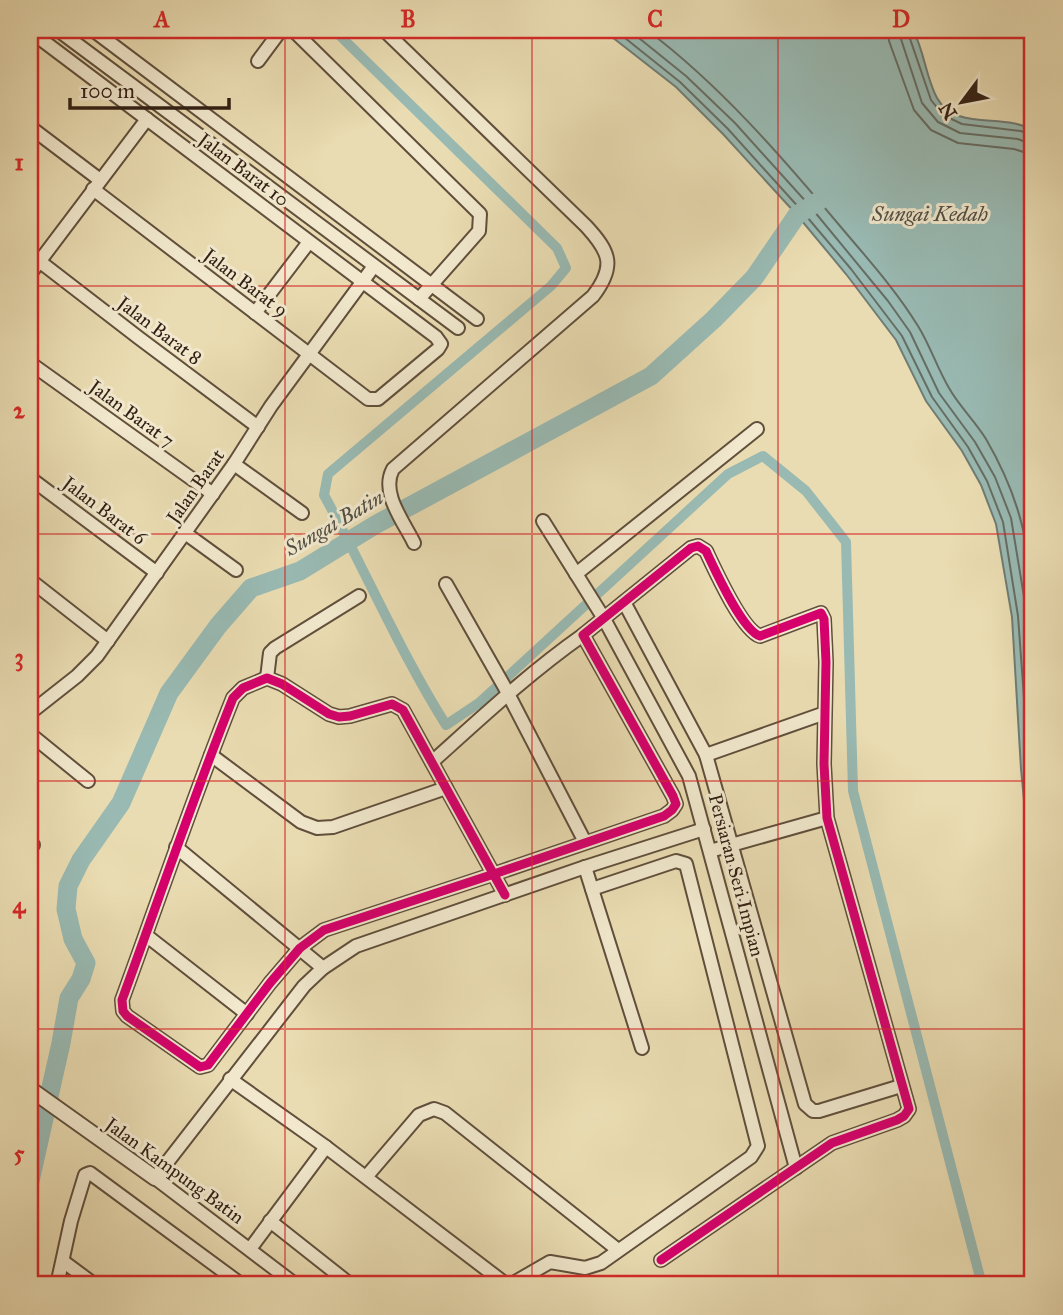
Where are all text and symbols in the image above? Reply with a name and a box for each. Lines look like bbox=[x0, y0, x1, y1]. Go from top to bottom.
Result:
text: A bbox=[152, 5, 170, 33]
text: B bbox=[400, 5, 416, 33]
text: C bbox=[647, 5, 663, 33]
text: D bbox=[892, 5, 910, 33]
scale bar bbox=[70, 66, 229, 110]
north arrow bbox=[926, 66, 996, 136]
text: 100 m bbox=[80, 78, 135, 104]
text: N bbox=[934, 98, 962, 124]
street label: Jalan Barat 10 bbox=[192, 127, 294, 212]
text: 1 bbox=[14, 148, 24, 176]
water label: Sungai Kedah bbox=[871, 201, 988, 227]
street label: Jalan Barat 9 bbox=[197, 242, 292, 322]
street label: Jalan Barat 8 bbox=[111, 290, 206, 370]
street label: Jalan Barat 7 bbox=[82, 374, 179, 453]
text: 2 bbox=[13, 396, 25, 424]
street label: Jalan Barat bbox=[160, 445, 230, 530]
street label: Jalan Barat 6 bbox=[56, 470, 152, 551]
water label: Sungai Batin bbox=[279, 484, 388, 562]
text: 3 bbox=[14, 643, 24, 672]
street label: Persiaran Seri Impian bbox=[704, 791, 769, 959]
text: 4 bbox=[13, 891, 27, 919]
street label: Jalan Kampung Batin bbox=[99, 1111, 249, 1229]
text: 5 bbox=[14, 1139, 25, 1167]

